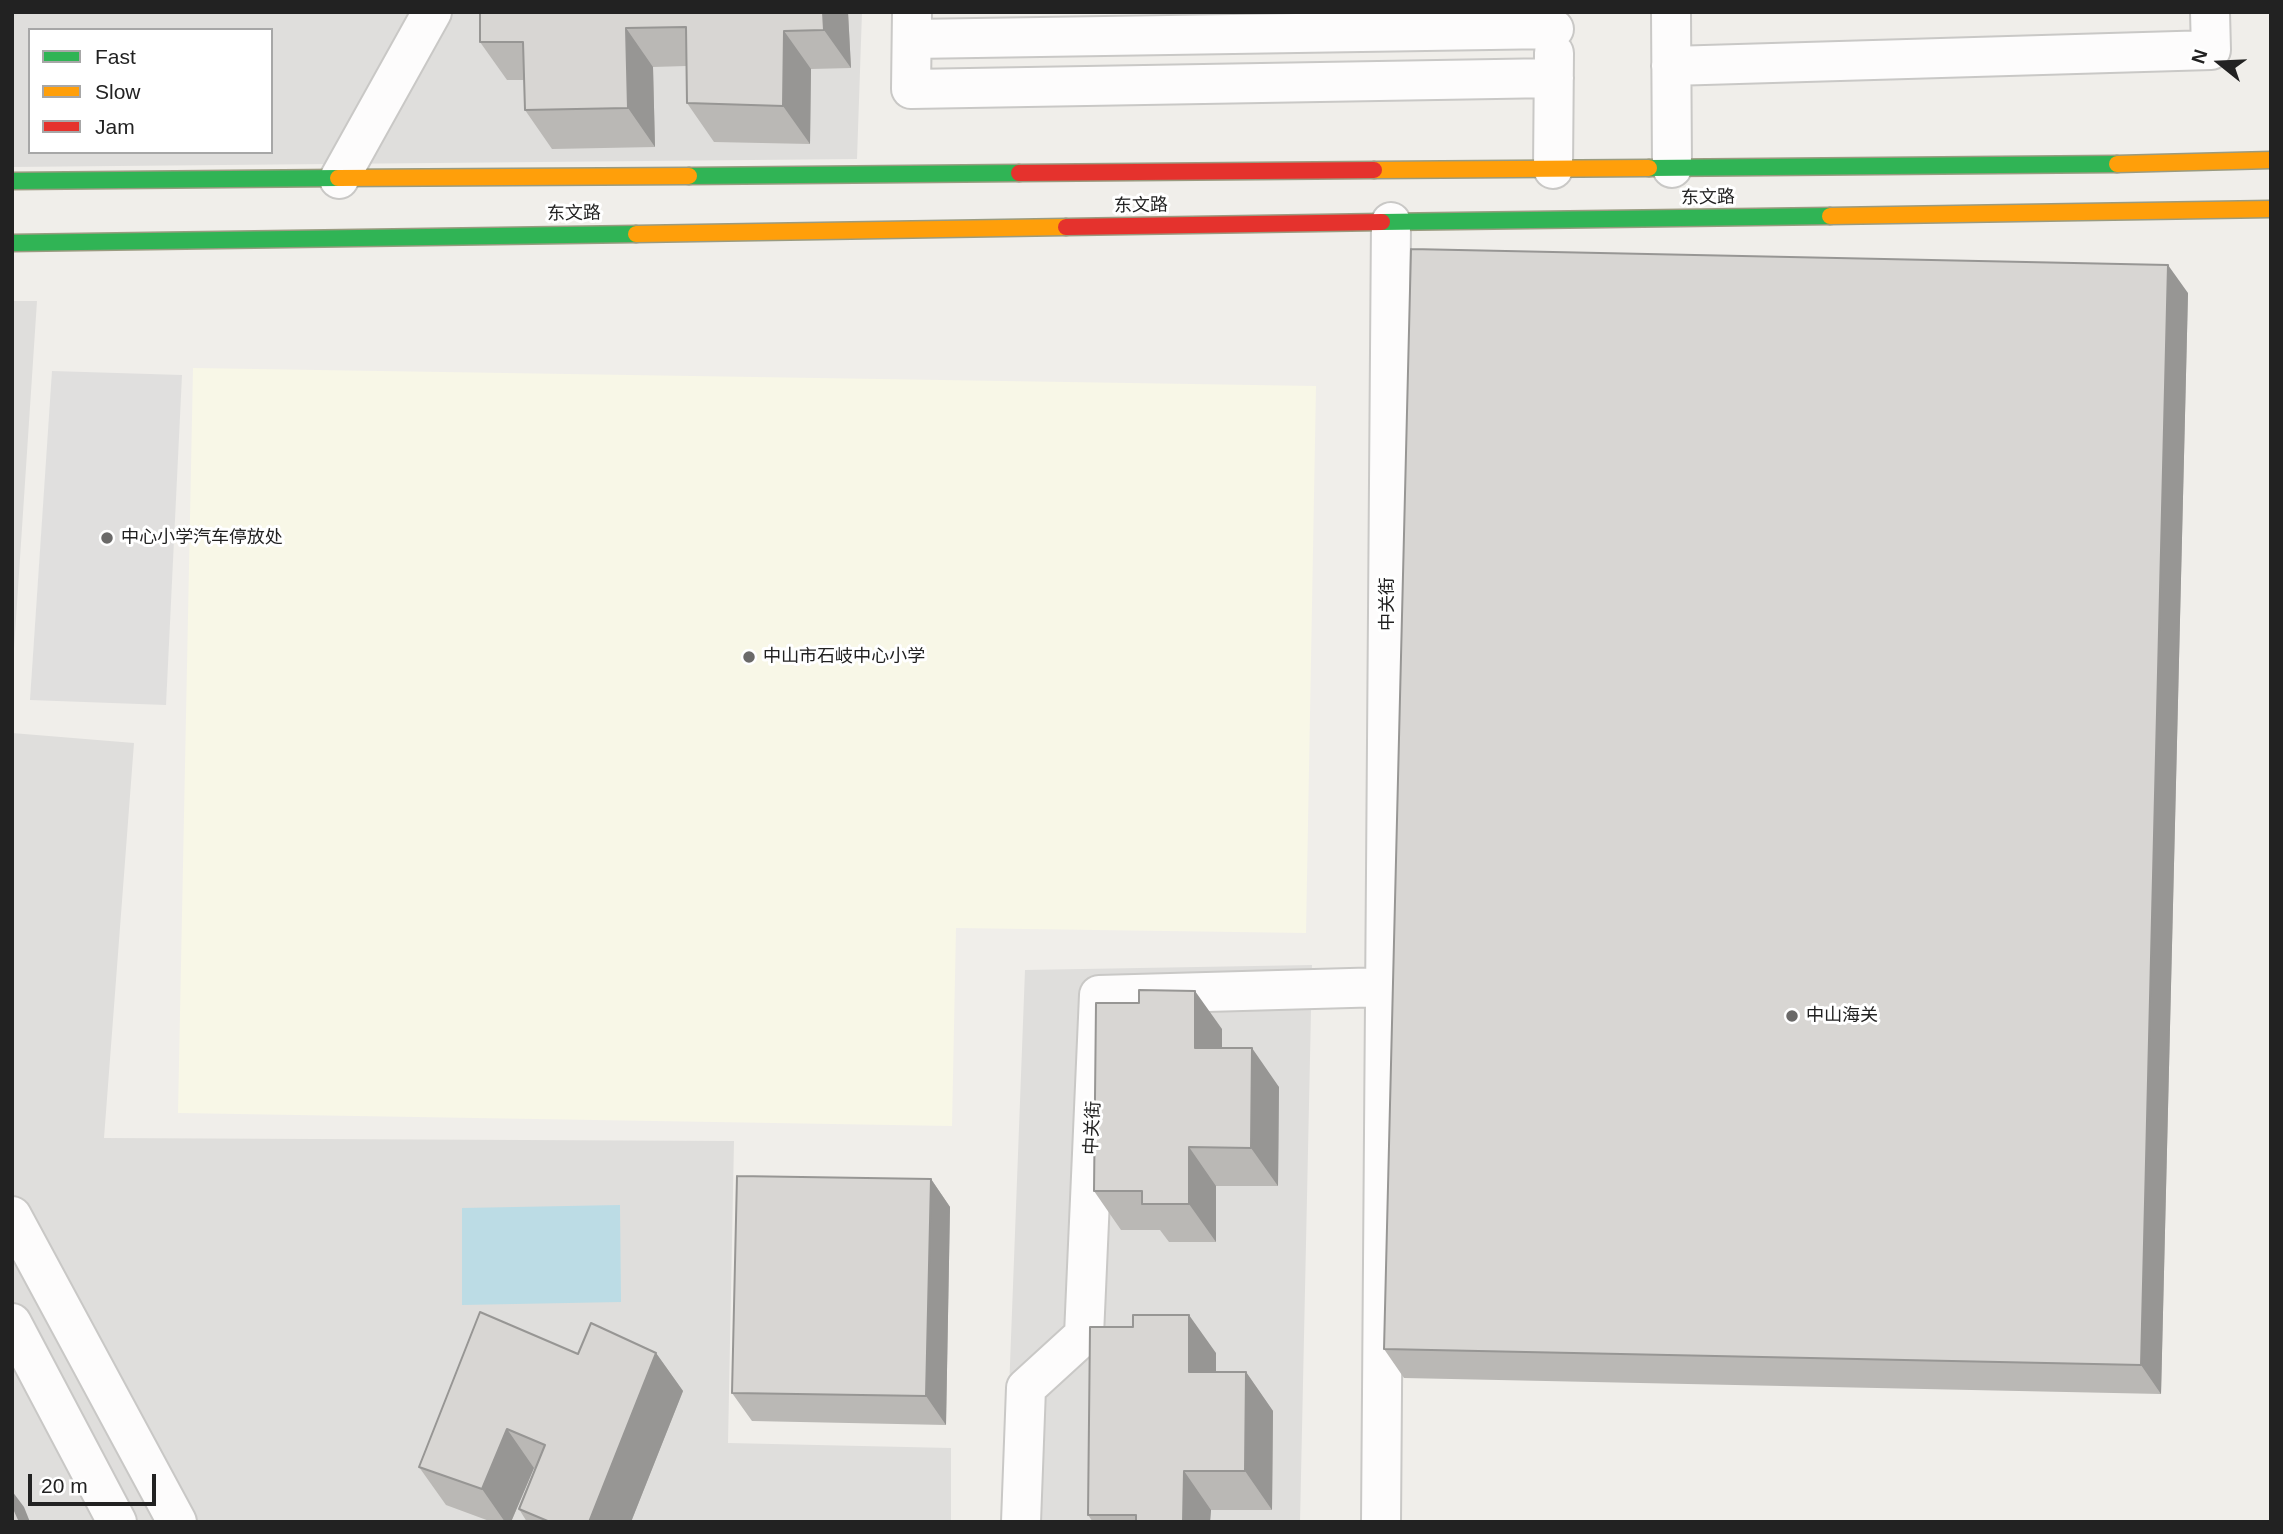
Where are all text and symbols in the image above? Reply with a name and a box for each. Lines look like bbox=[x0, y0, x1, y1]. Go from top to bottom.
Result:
legend bbox=[28, 28, 273, 154]
north arrow bbox=[2185, 28, 2255, 98]
text: Fast bbox=[95, 45, 136, 68]
text: N bbox=[2187, 47, 2212, 66]
text: Slow bbox=[95, 80, 141, 103]
text: Jam bbox=[95, 115, 135, 138]
street label: 东文路 bbox=[1681, 187, 1735, 209]
street label: 东文路 bbox=[1114, 195, 1168, 217]
street label: 东文路 bbox=[547, 203, 601, 225]
place label: 中心小学汽车停放处 bbox=[121, 527, 283, 549]
marker: 中心小学汽车停放处 bbox=[99, 530, 115, 546]
street label: 中关街 bbox=[1377, 577, 1399, 631]
place label: 中山市石岐中心小学 bbox=[763, 646, 925, 668]
marker: 中山市石岐中心小学 bbox=[741, 649, 757, 665]
place label: 中山海关 bbox=[1806, 1005, 1878, 1027]
marker: 中山海关 bbox=[1784, 1008, 1800, 1024]
street label: 中关街 bbox=[1081, 1100, 1105, 1156]
scale bar bbox=[32, 1460, 159, 1504]
text: 20 m bbox=[41, 1474, 88, 1497]

